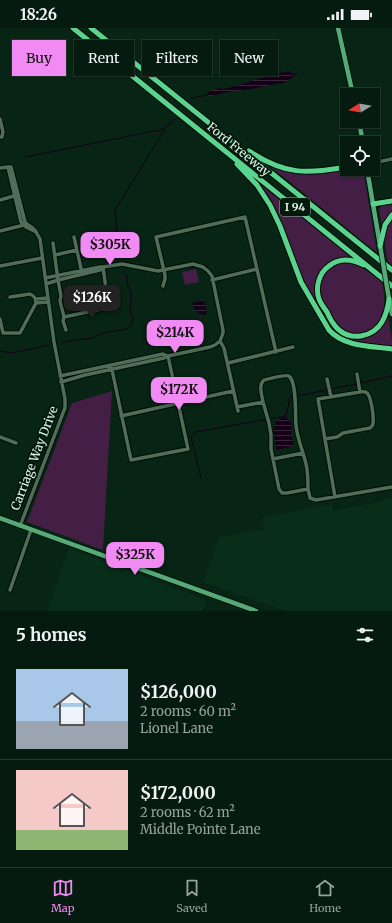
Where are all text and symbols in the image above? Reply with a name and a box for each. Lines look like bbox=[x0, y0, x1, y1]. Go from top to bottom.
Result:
text: 18:26 bbox=[20, 5, 57, 24]
chip: Buy bbox=[12, 40, 66, 76]
chip: Rent bbox=[74, 40, 134, 76]
chip: Filters bbox=[142, 40, 212, 76]
chip: New bbox=[220, 40, 278, 76]
north arrow bbox=[340, 88, 380, 128]
map controls bbox=[340, 88, 380, 176]
street label: Ford Freeway bbox=[204, 119, 274, 179]
button: locate bbox=[340, 136, 380, 176]
road number: I 94 bbox=[280, 198, 310, 216]
pin: $305K bbox=[82, 232, 138, 266]
text: $305K bbox=[90, 236, 130, 253]
pin: $126K bbox=[64, 285, 120, 319]
text: $126K bbox=[73, 289, 111, 306]
pin: $214K bbox=[147, 320, 203, 354]
text: $214K bbox=[156, 324, 194, 341]
pin: $172K bbox=[151, 377, 207, 411]
text: $172K bbox=[160, 381, 198, 398]
street label: Carriage Way Drive bbox=[7, 404, 61, 512]
pin: $325K bbox=[107, 542, 163, 576]
text: $325K bbox=[115, 546, 155, 563]
text: 5 homes bbox=[16, 624, 87, 646]
icon: filters bbox=[354, 624, 376, 646]
text: $126,000 bbox=[140, 681, 217, 703]
icon: home bbox=[48, 685, 96, 733]
text: 2 rooms · 60 m² bbox=[140, 703, 236, 720]
text: Lionel Lane bbox=[140, 720, 213, 737]
text: $172,000 bbox=[140, 782, 216, 804]
icon: home bbox=[48, 786, 96, 834]
text: 2 rooms · 62 m² bbox=[140, 804, 235, 821]
text: Middle Pointe Lane bbox=[140, 821, 261, 838]
tab: Map bbox=[51, 877, 74, 915]
tab: Saved bbox=[176, 877, 207, 915]
tab: Home bbox=[309, 877, 341, 915]

